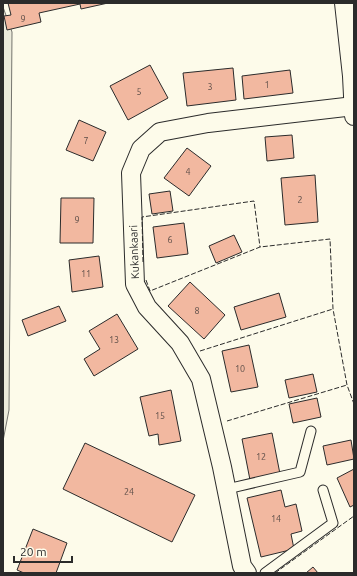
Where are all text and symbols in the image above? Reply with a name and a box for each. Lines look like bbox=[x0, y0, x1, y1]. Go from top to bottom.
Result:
house number: 9 bbox=[20, 14, 26, 24]
house number: 1 bbox=[264, 80, 270, 90]
house number: 3 bbox=[207, 82, 213, 92]
house number: 5 bbox=[136, 87, 142, 97]
house number: 7 bbox=[83, 136, 89, 146]
house number: 4 bbox=[185, 167, 191, 177]
house number: 2 bbox=[297, 195, 303, 205]
house number: 9 bbox=[74, 215, 80, 225]
street label: Kukankaari bbox=[127, 225, 141, 279]
house number: 6 bbox=[167, 235, 173, 245]
house number: 11 bbox=[81, 269, 91, 279]
house number: 8 bbox=[194, 306, 200, 316]
house number: 13 bbox=[109, 335, 119, 345]
house number: 10 bbox=[235, 364, 245, 374]
house number: 15 bbox=[155, 411, 165, 421]
house number: 12 bbox=[256, 452, 266, 462]
house number: 24 bbox=[124, 487, 134, 497]
house number: 14 bbox=[271, 514, 281, 524]
scale bar bbox=[14, 538, 72, 564]
text: 20 m bbox=[20, 545, 47, 558]

